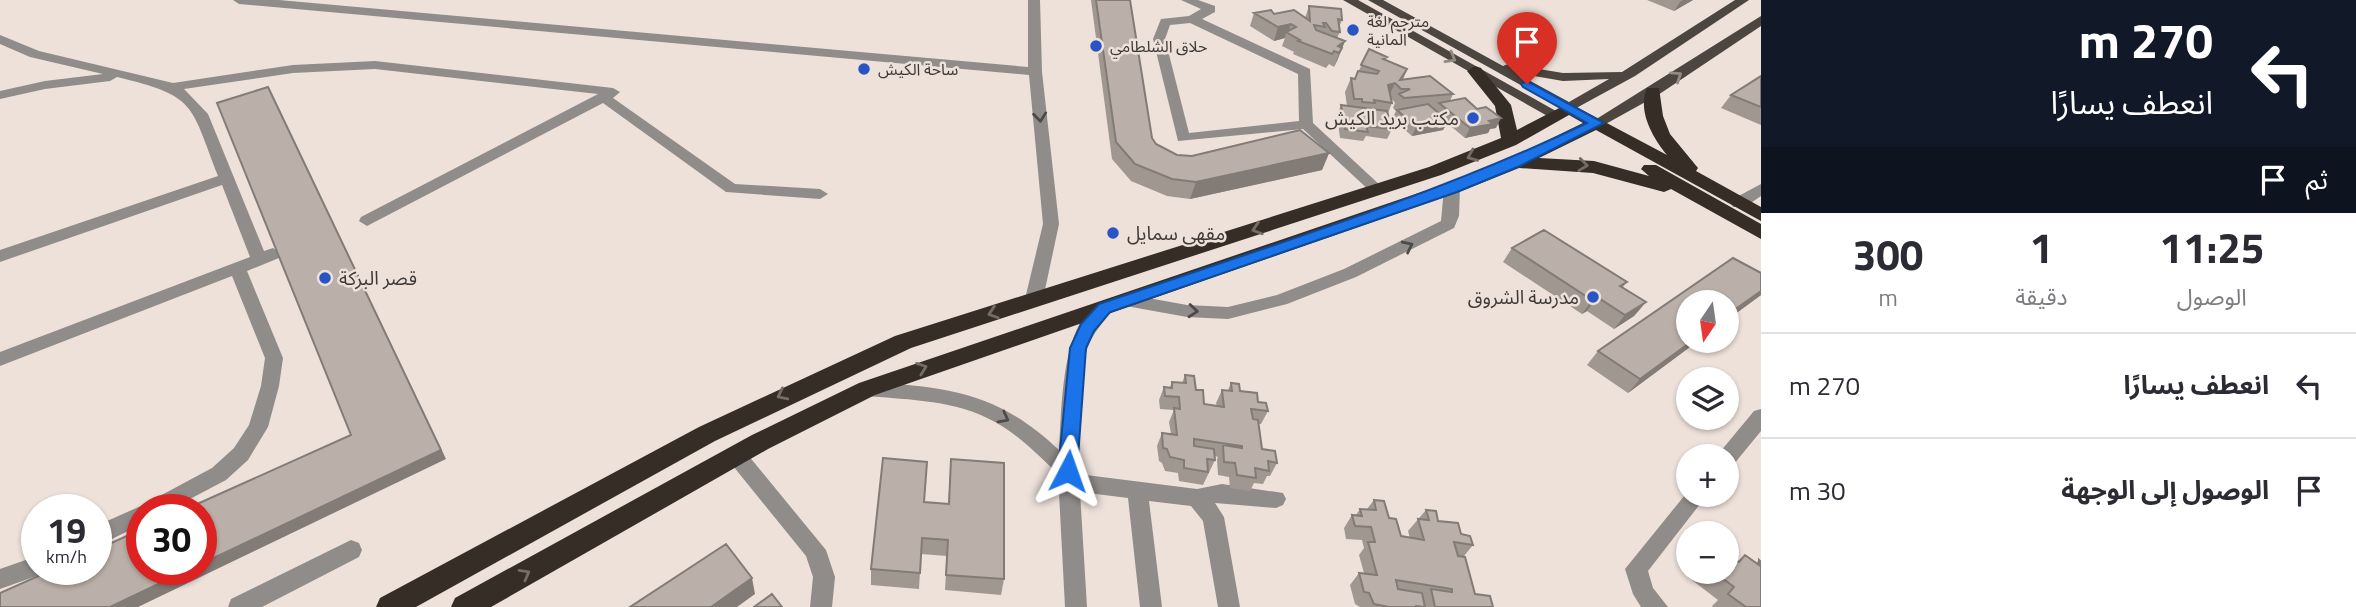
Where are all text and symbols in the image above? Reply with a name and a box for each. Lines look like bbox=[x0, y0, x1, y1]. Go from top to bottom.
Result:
text: 270 m bbox=[2079, 2, 2213, 77]
place label: مترجم لغة المانية bbox=[1367, 9, 1429, 51]
pin bbox=[1497, 12.0, 1557, 84]
marker: مترجم لغة المانية bbox=[1345, 22, 1361, 38]
icon: arrive bbox=[1508, 23, 1546, 61]
icon: left bbox=[2237, 28, 2328, 119]
place label: حلاق الشلطامي bbox=[1110, 34, 1207, 59]
marker: حلاق الشلطامي bbox=[1088, 38, 1104, 54]
one-way arrow bbox=[1444, 50, 1457, 63]
place label: ساحة الكيش bbox=[878, 57, 958, 81]
marker: ساحة الكيش bbox=[856, 61, 872, 77]
one-way arrow bbox=[1669, 72, 1682, 85]
text: انعطف يسارًا bbox=[2051, 78, 2213, 126]
place label: مكتب بريد الكيش bbox=[1325, 103, 1459, 132]
marker: مكتب بريد الكيش bbox=[1465, 110, 1481, 126]
one-way arrow bbox=[1032, 112, 1047, 123]
one-way arrow bbox=[1467, 147, 1479, 161]
one-way arrow bbox=[1577, 158, 1589, 173]
text: ثم bbox=[2306, 160, 2328, 199]
icon: arrive bbox=[2254, 161, 2292, 199]
text: 1 bbox=[2030, 215, 2053, 279]
text: 11:25 bbox=[2159, 215, 2264, 279]
place label: مقهى سمايل bbox=[1127, 218, 1225, 247]
one-way arrow bbox=[1251, 220, 1263, 235]
text: 300 bbox=[1853, 222, 1923, 286]
marker: مقهى سمايل bbox=[1105, 225, 1121, 241]
one-way arrow bbox=[1401, 240, 1413, 254]
place label: قصر البركة bbox=[339, 263, 417, 292]
marker: قصر البركة bbox=[317, 270, 333, 286]
text: دقيقة bbox=[2015, 279, 2068, 314]
text: الوصول bbox=[2177, 279, 2247, 314]
text: m bbox=[1878, 280, 1898, 315]
place label: مدرسة الشروق bbox=[1468, 282, 1579, 311]
marker: مدرسة الشروق bbox=[1585, 289, 1601, 305]
north arrow bbox=[1676, 290, 1740, 354]
map controls bbox=[1676, 290, 1739, 584]
one-way arrow bbox=[1188, 303, 1199, 318]
one-way arrow bbox=[988, 304, 1000, 319]
one-way arrow bbox=[916, 363, 928, 377]
text: انعطف يسارًا bbox=[2124, 365, 2269, 404]
text: 270 m bbox=[1789, 366, 1860, 405]
button: layers bbox=[1676, 367, 1739, 430]
icon: left bbox=[2290, 367, 2328, 405]
one-way arrow bbox=[777, 387, 789, 401]
one-way arrow bbox=[997, 410, 1009, 423]
position arrow bbox=[1031, 434, 1105, 508]
button: + bbox=[1676, 444, 1739, 507]
text: الوصول إلى الوجهة bbox=[2061, 470, 2269, 509]
text: 30 m bbox=[1789, 471, 1846, 510]
icon: arrive bbox=[2290, 472, 2328, 510]
speed limit sign: 30 bbox=[126, 494, 217, 585]
text: 19 bbox=[47, 503, 86, 557]
button: − bbox=[1676, 521, 1739, 584]
text: km/h bbox=[46, 543, 87, 570]
one-way arrow bbox=[517, 569, 530, 582]

